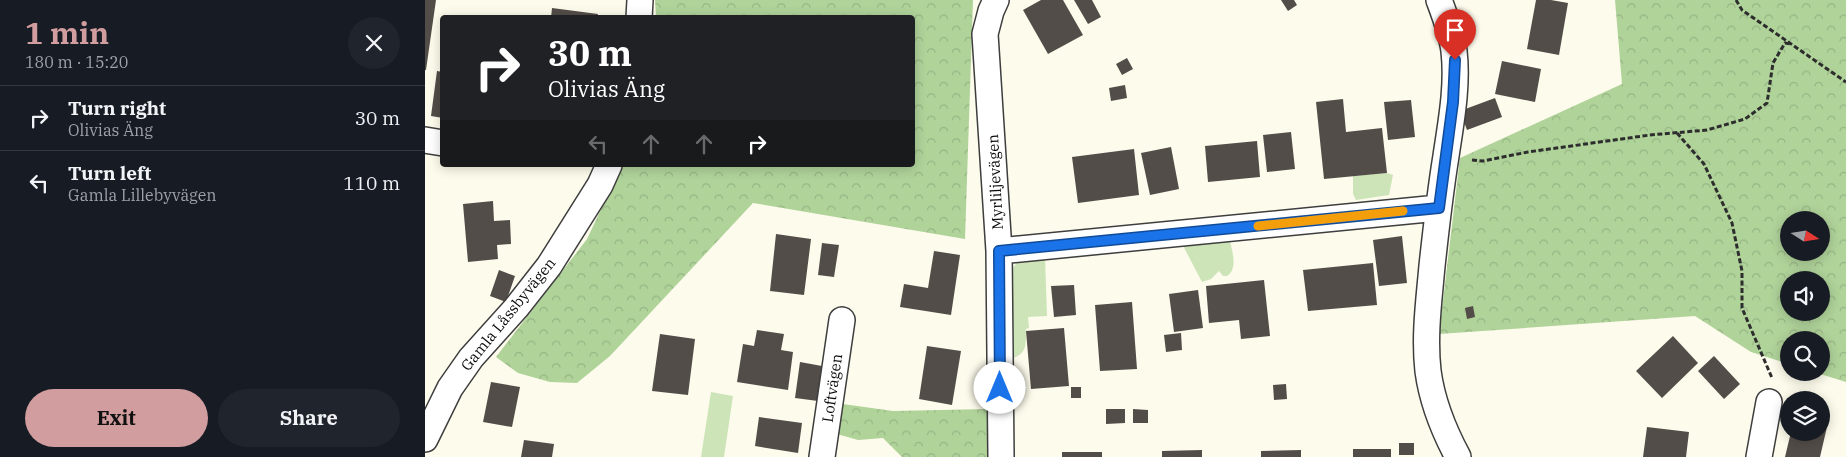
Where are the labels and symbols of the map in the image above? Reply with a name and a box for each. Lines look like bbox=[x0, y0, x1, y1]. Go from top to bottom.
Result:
pin bbox=[1434, 9, 1476, 60]
street label: Myrliljevägen bbox=[983, 133, 1007, 230]
north arrow bbox=[1780, 211, 1830, 261]
street label: Gamla Låssbyvägen bbox=[456, 253, 560, 374]
street label: Loftvägen bbox=[818, 352, 846, 424]
position arrow bbox=[973, 361, 1025, 413]

